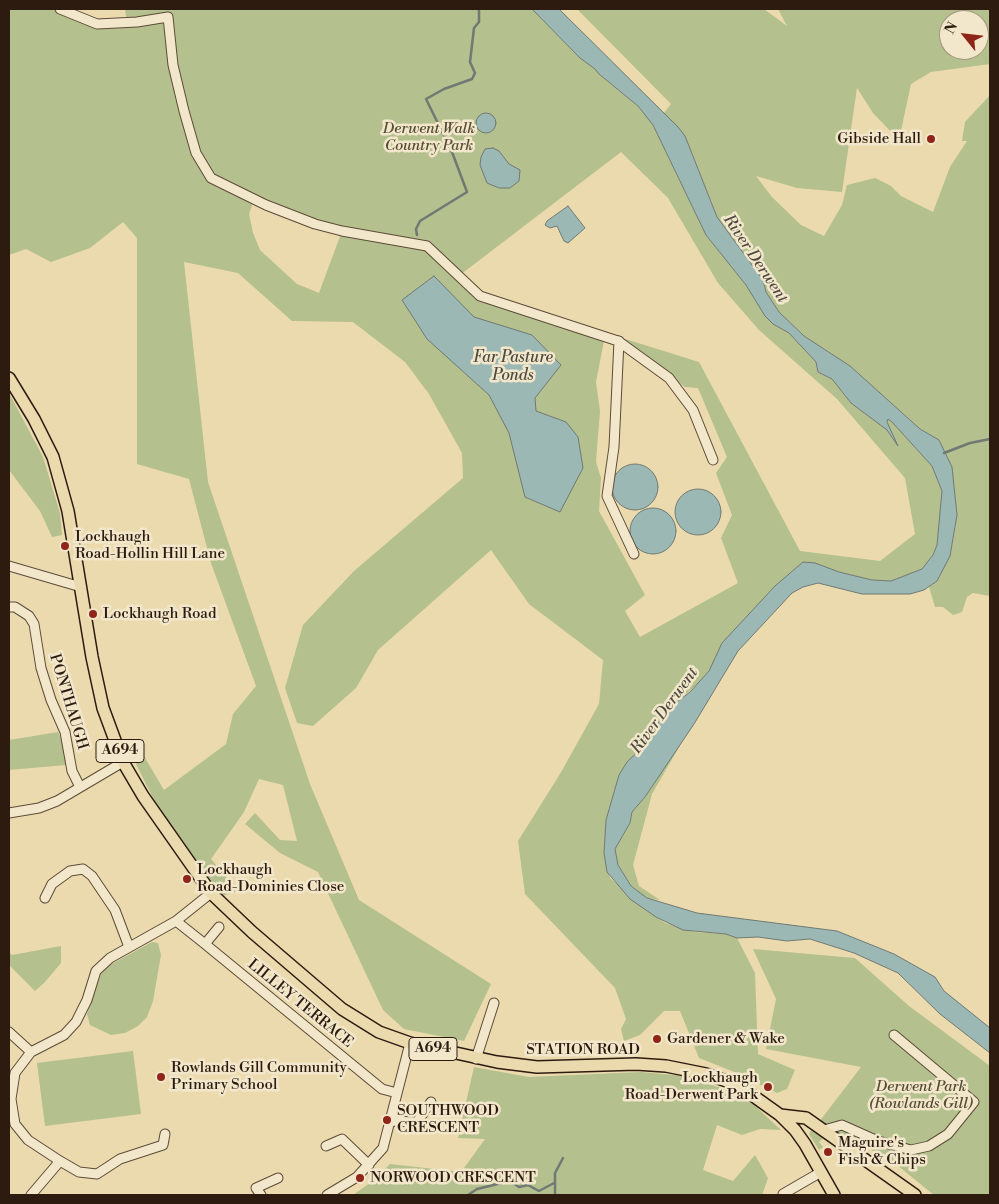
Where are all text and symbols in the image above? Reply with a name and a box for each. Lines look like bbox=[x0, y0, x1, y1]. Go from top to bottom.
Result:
north arrow bbox=[939, 10, 989, 60]
text: N bbox=[941, 19, 962, 37]
park label: Derwent Walk Country Park bbox=[383, 120, 475, 155]
place label: Gibside Hall bbox=[837, 130, 921, 148]
marker: Gibside Hall bbox=[925, 133, 937, 145]
water label: River Derwent bbox=[718, 211, 792, 307]
water label: Far Pasture Ponds bbox=[473, 348, 553, 386]
place label: Lockhaugh Road-Hollin Hill Lane bbox=[75, 528, 225, 563]
marker: Lockhaugh Road-Hollin Hill Lane bbox=[59, 540, 71, 552]
place label: Lockhaugh Road bbox=[103, 605, 216, 623]
marker: Lockhaugh Road bbox=[87, 608, 99, 620]
street label: PONTHAUGH bbox=[45, 652, 91, 752]
water label: River Derwent bbox=[627, 664, 703, 758]
road number: A694 bbox=[96, 739, 144, 762]
place label: Lockhaugh Road-Dominies Close bbox=[197, 861, 344, 896]
marker: Lockhaugh Road-Dominies Close bbox=[181, 873, 193, 885]
street label: LILLEY TERRACE bbox=[244, 956, 356, 1052]
place label: Gardener & Wake bbox=[667, 1030, 785, 1048]
marker: Gardener & Wake bbox=[651, 1033, 663, 1045]
road number: A694 bbox=[409, 1038, 457, 1060]
street label: STATION ROAD bbox=[526, 1041, 640, 1059]
place label: Rowlands Gill Community Primary School bbox=[171, 1059, 347, 1094]
place label: Lockhaugh Road-Derwent Park bbox=[625, 1069, 758, 1104]
marker: Rowlands Gill Community Primary School bbox=[155, 1071, 167, 1083]
park label: Derwent Park (Rowlands Gill) bbox=[869, 1078, 973, 1113]
marker: Lockhaugh Road-Derwent Park bbox=[762, 1081, 774, 1093]
place label: SOUTHWOOD CRESCENT bbox=[397, 1102, 499, 1137]
marker: SOUTHWOOD CRESCENT bbox=[381, 1114, 393, 1126]
place label: Maguire's Fish & Chips bbox=[838, 1134, 926, 1169]
marker: Maguire's Fish & Chips bbox=[822, 1146, 834, 1158]
place label: NORWOOD CRESCENT bbox=[370, 1169, 536, 1187]
marker: NORWOOD CRESCENT bbox=[354, 1172, 366, 1184]

